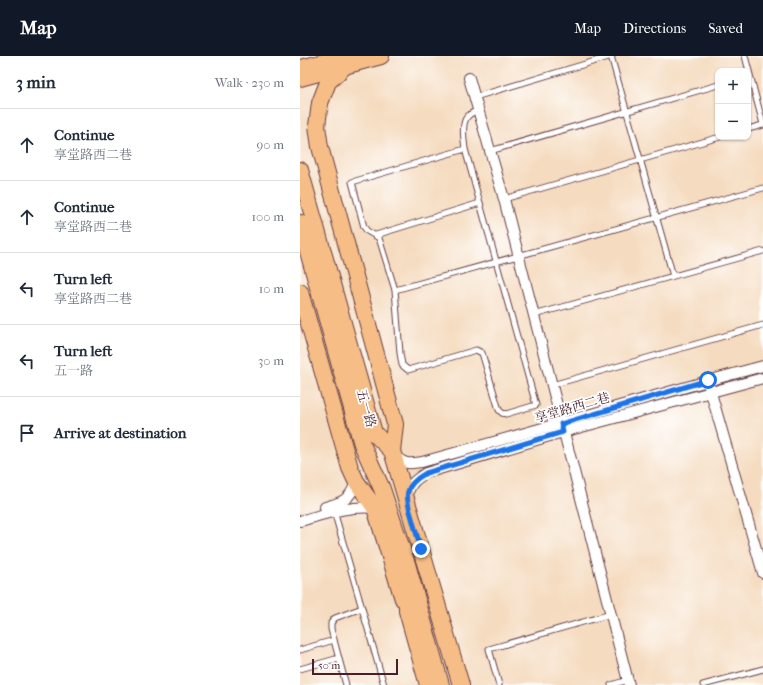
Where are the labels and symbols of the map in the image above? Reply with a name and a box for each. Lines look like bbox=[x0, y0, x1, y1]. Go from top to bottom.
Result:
route start bbox=[699, 371, 717, 389]
street label: 五一路 bbox=[354, 387, 379, 429]
street label: 享堂路西二巷 bbox=[533, 390, 612, 425]
route end bbox=[412, 540, 430, 558]
scale bar bbox=[312, 657, 398, 676]

